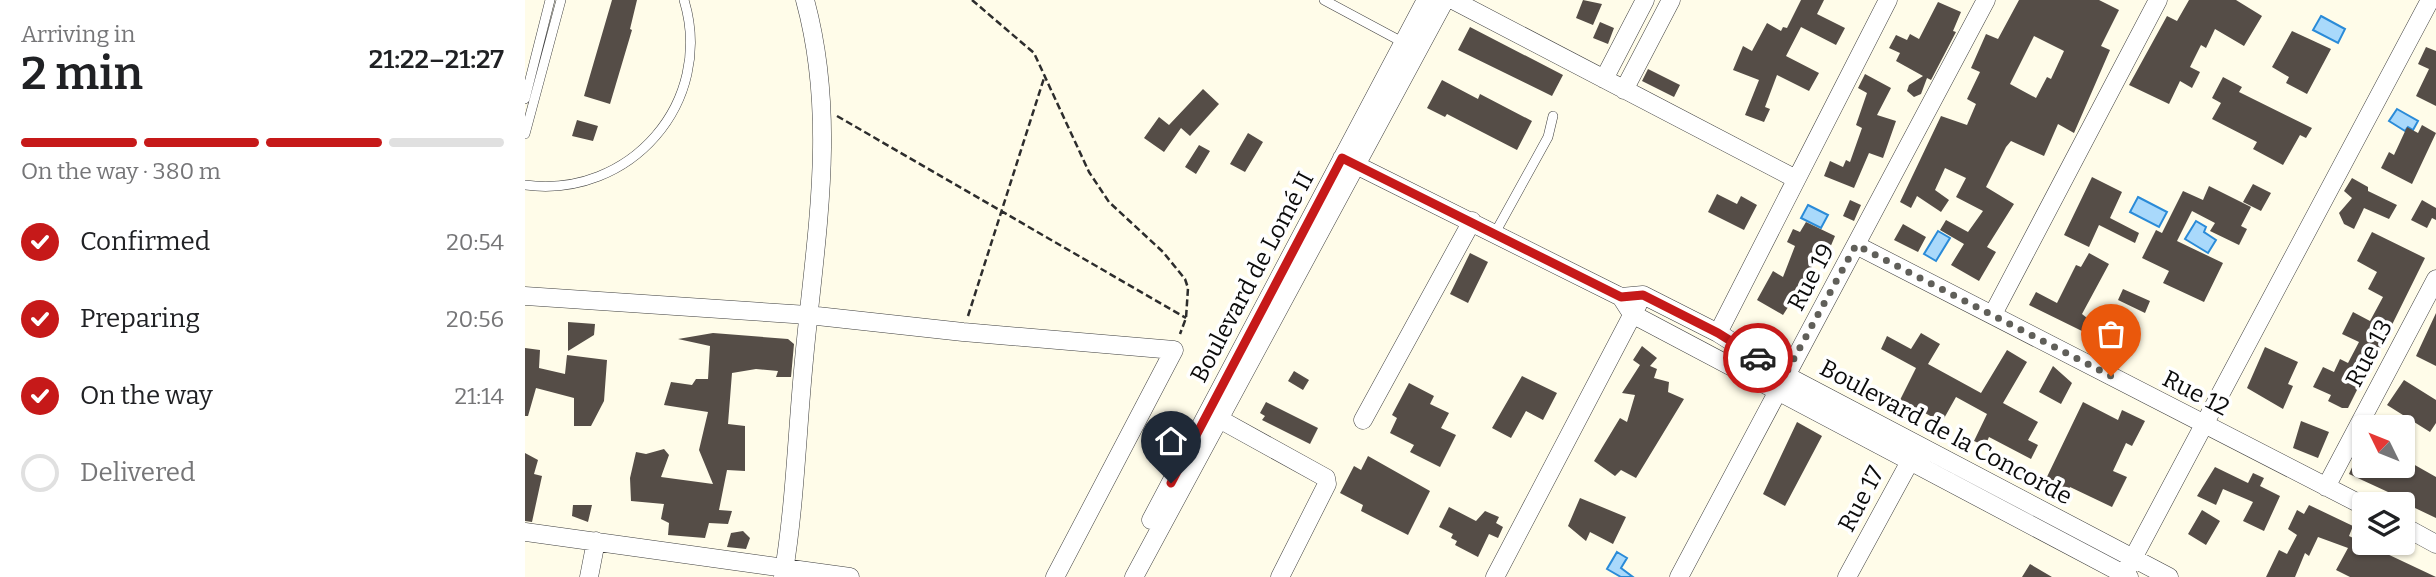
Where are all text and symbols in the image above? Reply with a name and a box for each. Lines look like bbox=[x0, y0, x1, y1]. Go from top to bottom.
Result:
text: Arriving in bbox=[21, 20, 135, 48]
text: 21:22–21:27 bbox=[369, 44, 504, 75]
text: 2 min bbox=[21, 46, 143, 101]
text: On the way · 380 m bbox=[21, 157, 221, 185]
street label: Boulevard de Lomé II bbox=[1185, 167, 1319, 387]
icon: check bbox=[21, 223, 59, 261]
text: Confirmed bbox=[80, 226, 210, 257]
text: 20:54 bbox=[446, 228, 504, 256]
street label: Rue 19 bbox=[1782, 239, 1840, 315]
icon: check bbox=[21, 300, 59, 338]
text: Preparing bbox=[80, 303, 200, 334]
pin bbox=[2081, 304, 2141, 376]
text: 20:56 bbox=[446, 305, 504, 333]
icon: bag bbox=[2092, 315, 2130, 353]
street label: Rue 13 bbox=[2340, 315, 2398, 391]
courier bbox=[1723, 323, 1793, 393]
icon: car bbox=[1739, 339, 1777, 377]
street label: Boulevard de la Concorde bbox=[1815, 354, 2077, 510]
street label: Rue 12 bbox=[2158, 364, 2234, 422]
icon: check bbox=[21, 377, 59, 415]
text: On the way bbox=[80, 380, 213, 411]
text: 21:14 bbox=[455, 382, 504, 410]
pin bbox=[1141, 411, 1201, 483]
north arrow bbox=[2352, 415, 2415, 478]
map controls bbox=[2352, 415, 2415, 555]
icon: home bbox=[1152, 422, 1190, 460]
text: Delivered bbox=[80, 457, 195, 488]
street label: Rue 17 bbox=[1832, 462, 1890, 536]
button: layers bbox=[2352, 492, 2415, 555]

